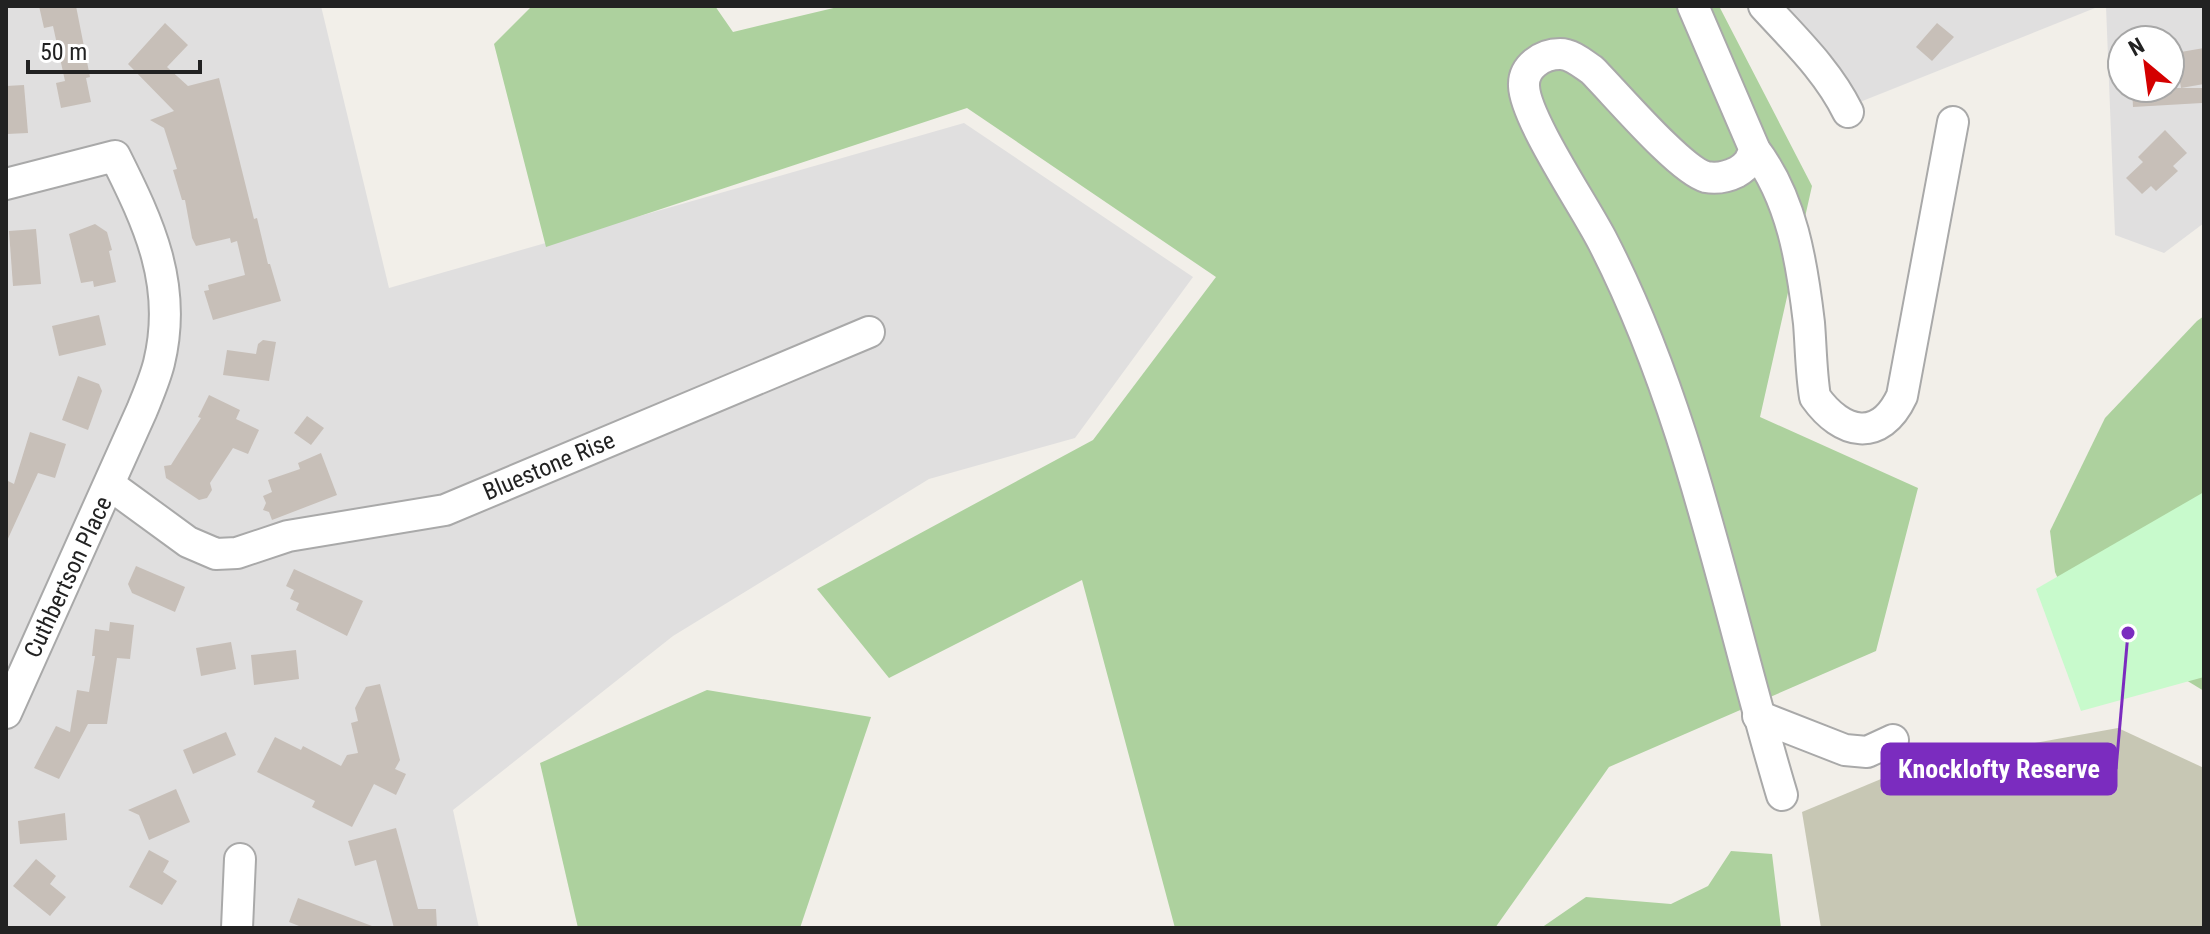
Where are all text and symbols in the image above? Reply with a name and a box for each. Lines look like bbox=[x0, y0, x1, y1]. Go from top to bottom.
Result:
scale bar bbox=[28, 24, 200, 74]
north arrow bbox=[2106, 24, 2186, 104]
text: N bbox=[2125, 33, 2149, 61]
text: 50 m bbox=[40, 38, 87, 66]
street label: Bluestone Rise bbox=[479, 426, 619, 506]
street label: Cuthbertson Place bbox=[18, 492, 118, 662]
callout: Knocklofty Reserve bbox=[1882, 744, 2116, 794]
text: Knocklofty Reserve bbox=[1898, 754, 2100, 784]

